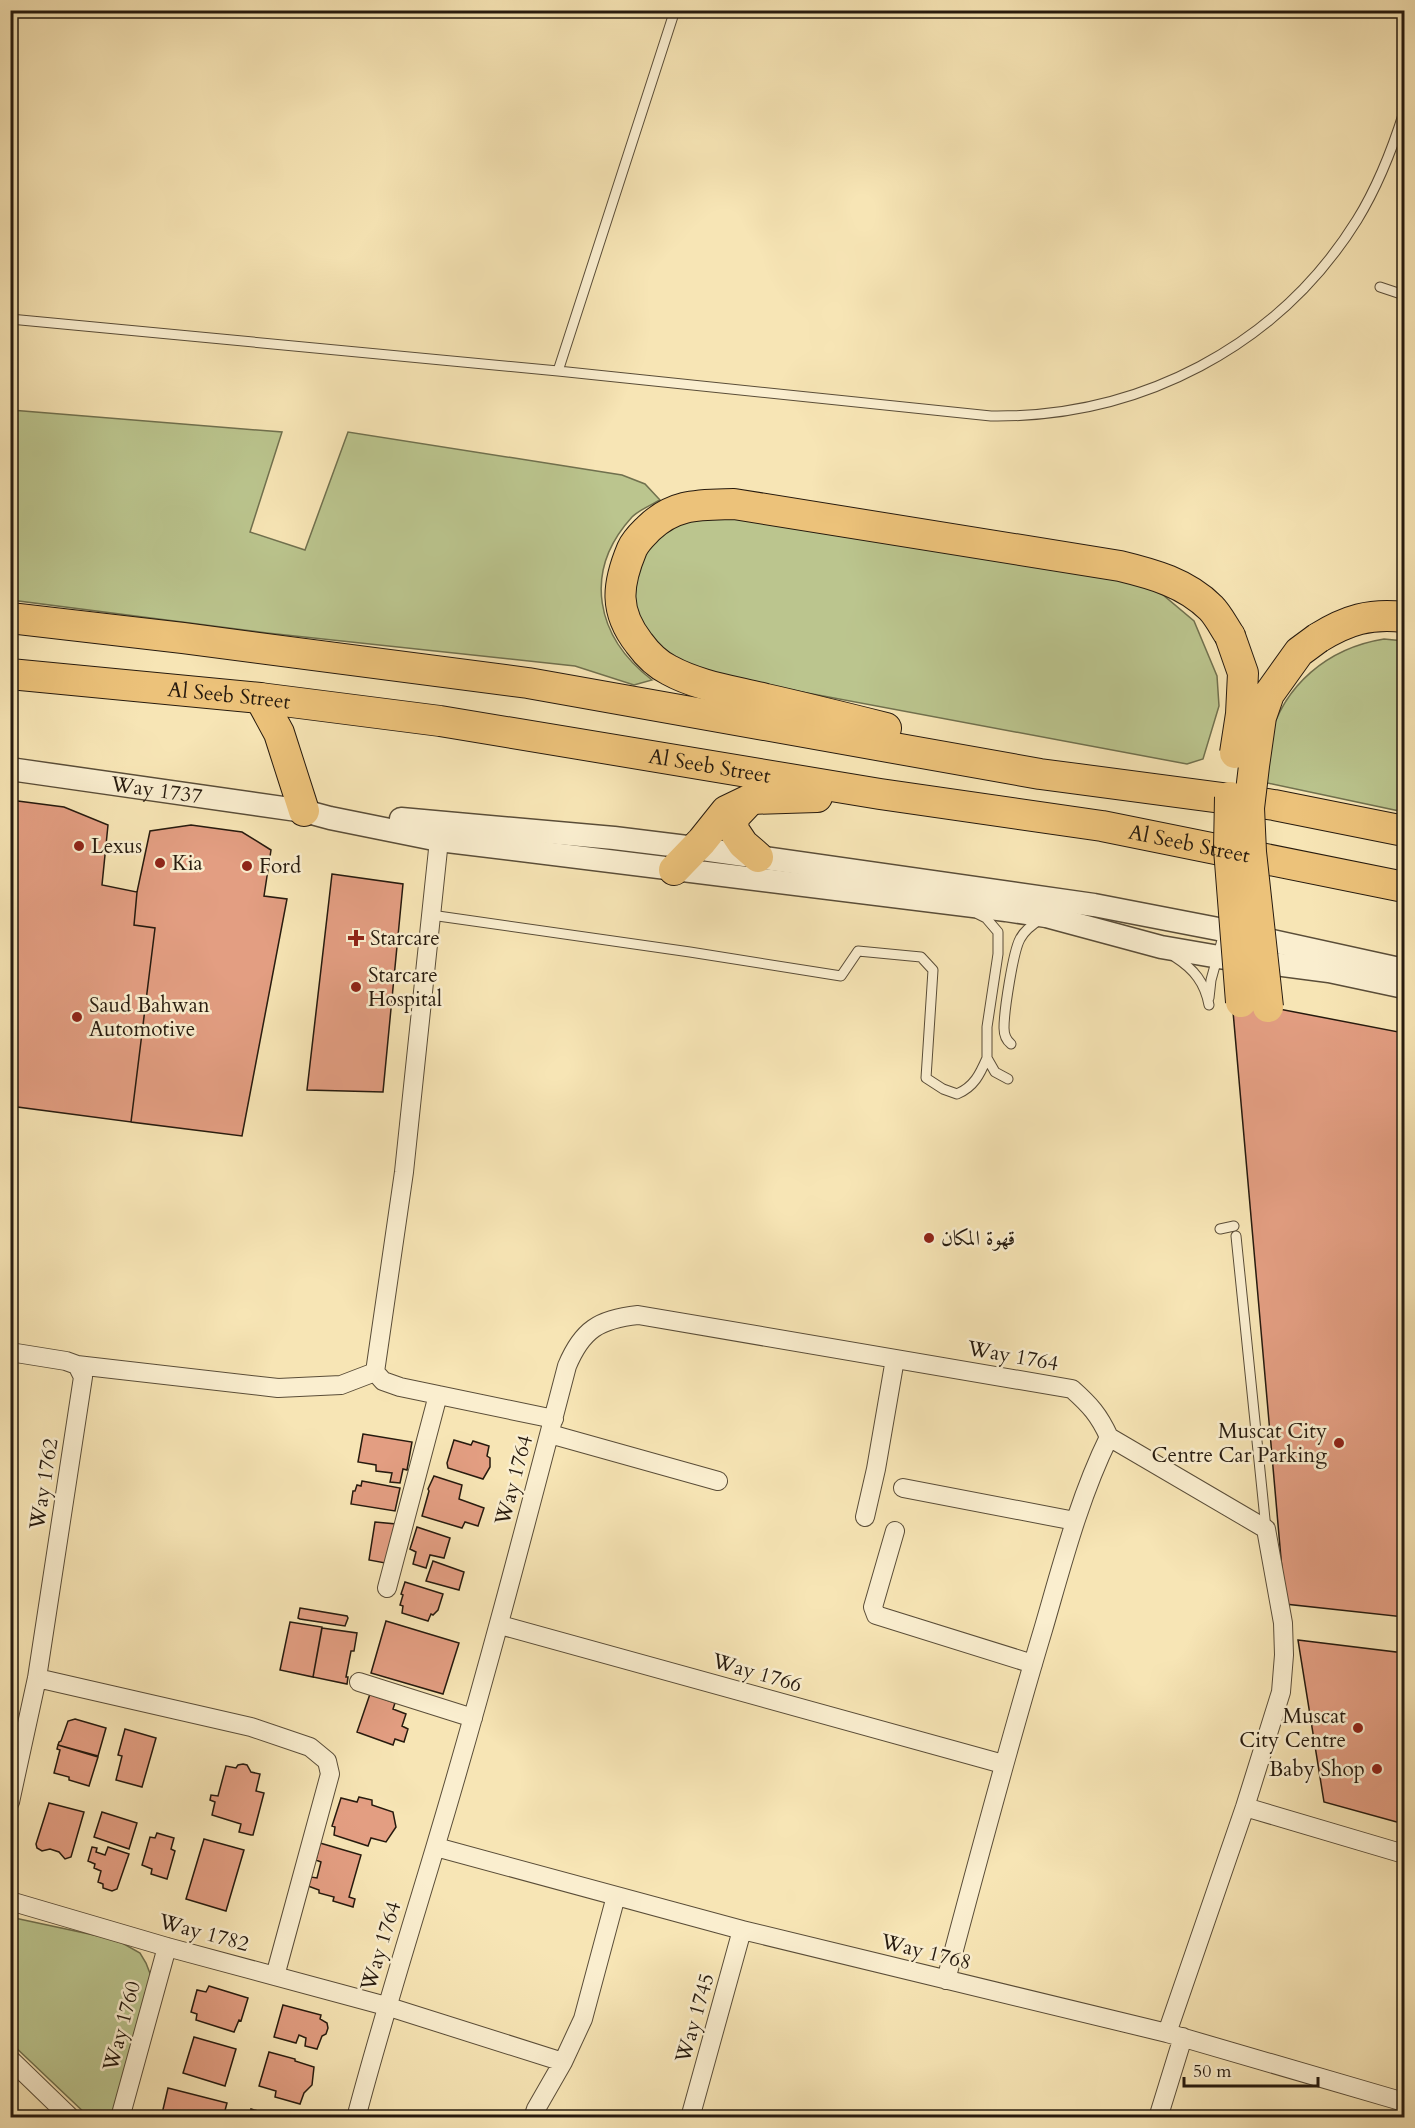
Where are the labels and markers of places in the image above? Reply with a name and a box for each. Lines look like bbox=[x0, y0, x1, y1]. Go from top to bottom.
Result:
place label: Lexus bbox=[91, 832, 142, 861]
marker: Lexus bbox=[72, 839, 86, 853]
place label: Kia bbox=[172, 849, 203, 878]
place label: Ford bbox=[259, 852, 301, 881]
marker: Kia bbox=[153, 856, 167, 870]
marker: Ford bbox=[240, 859, 254, 873]
place label: Starcare bbox=[370, 924, 440, 953]
marker: Starcare bbox=[347, 929, 365, 947]
place label: Starcare Hospital bbox=[368, 961, 442, 1014]
marker: Starcare Hospital bbox=[349, 980, 363, 994]
place label: Saud Bahwan Automotive bbox=[89, 991, 210, 1044]
marker: Saud Bahwan Automotive bbox=[70, 1010, 84, 1024]
place label: قهوة المكان bbox=[941, 1224, 1015, 1253]
marker: قهوة المكان bbox=[922, 1231, 936, 1245]
place label: Muscat City Centre Car Parking bbox=[1152, 1417, 1327, 1470]
marker: Muscat City Centre Car Parking bbox=[1332, 1436, 1346, 1450]
place label: Muscat City Centre bbox=[1239, 1702, 1346, 1755]
marker: Muscat City Centre bbox=[1351, 1721, 1365, 1735]
place label: Baby Shop bbox=[1269, 1755, 1365, 1784]
marker: Baby Shop bbox=[1370, 1762, 1384, 1776]

